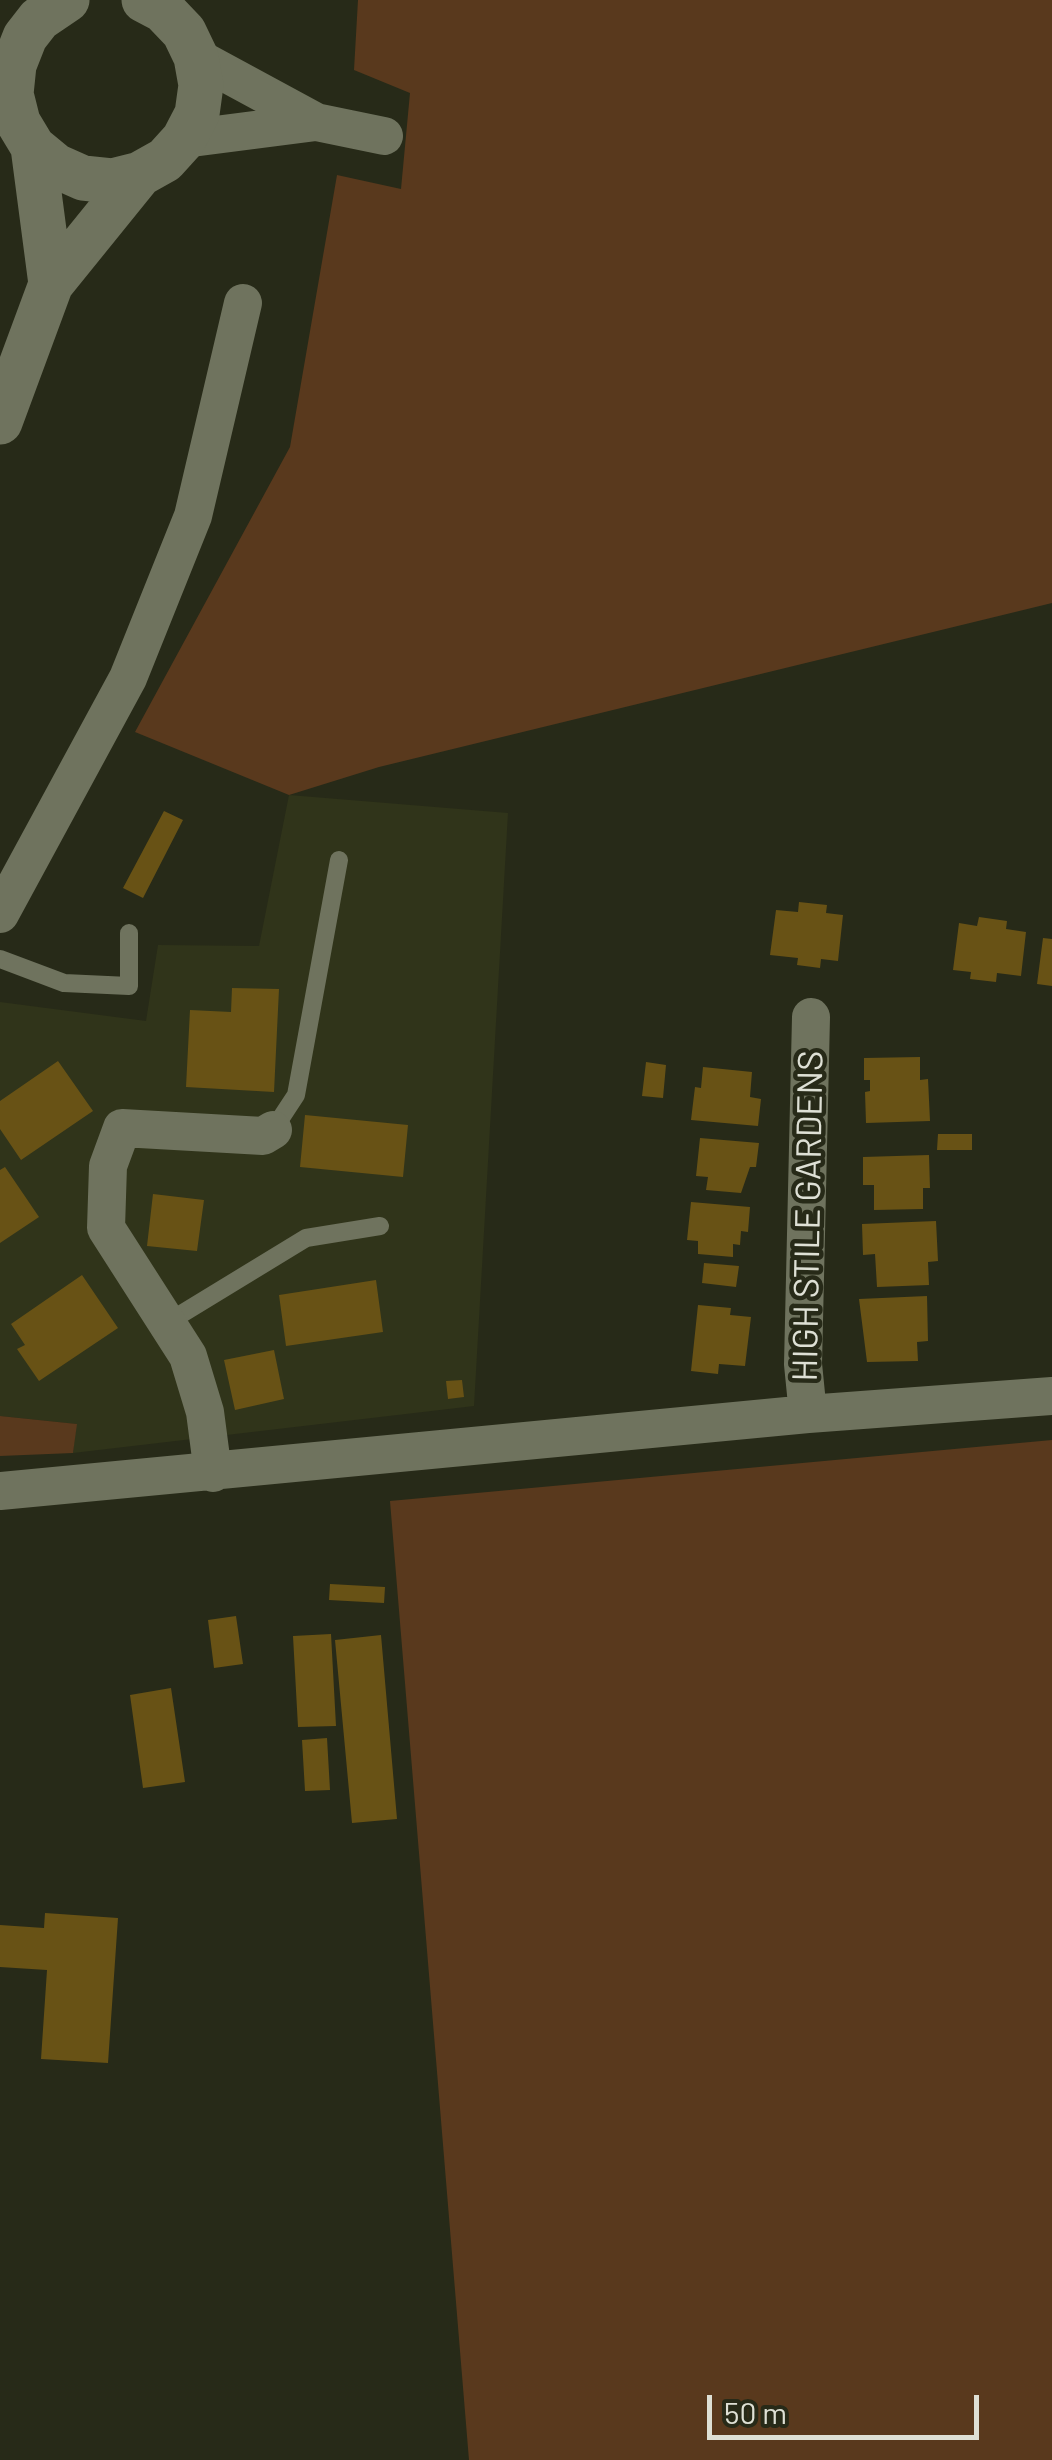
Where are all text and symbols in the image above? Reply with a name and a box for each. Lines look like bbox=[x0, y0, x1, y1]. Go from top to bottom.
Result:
street label: HIGH STILE GARDENS bbox=[784, 1050, 832, 1382]
scale bar bbox=[712, 2375, 984, 2437]
text: 50 m bbox=[724, 2394, 787, 2430]

